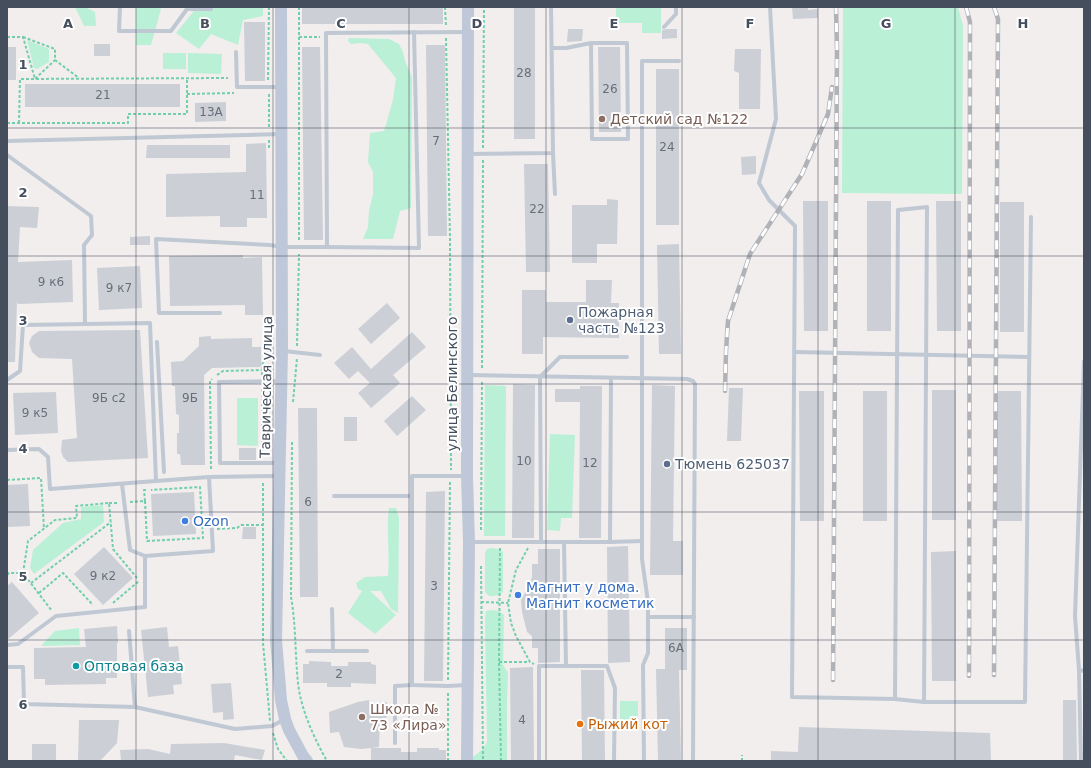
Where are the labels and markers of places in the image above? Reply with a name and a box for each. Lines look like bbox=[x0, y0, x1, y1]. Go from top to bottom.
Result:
place label: Детский сад №122 bbox=[610, 111, 748, 127]
marker: Детский сад №122 bbox=[597, 114, 607, 124]
place label: Пожарная часть №123 bbox=[578, 304, 665, 336]
marker: Пожарная часть №123 bbox=[565, 315, 575, 325]
place label: Тюмень 625037 bbox=[674, 456, 790, 472]
marker: Тюмень 625037 bbox=[662, 459, 672, 469]
place label: Ozon bbox=[193, 513, 229, 529]
marker: Ozon bbox=[180, 516, 190, 526]
place label: Магнит у дома. Магнит косметик bbox=[526, 579, 654, 611]
marker: Магнит у дома. Магнит косметик bbox=[513, 590, 523, 600]
place label: Оптовая база bbox=[84, 658, 184, 674]
marker: Оптовая база bbox=[71, 661, 81, 671]
place label: Школа № 73 «Лира» bbox=[370, 701, 447, 733]
marker: Школа № 73 «Лира» bbox=[357, 712, 367, 722]
place label: Рыжий кот bbox=[588, 716, 668, 732]
marker: Рыжий кот bbox=[575, 719, 585, 729]

